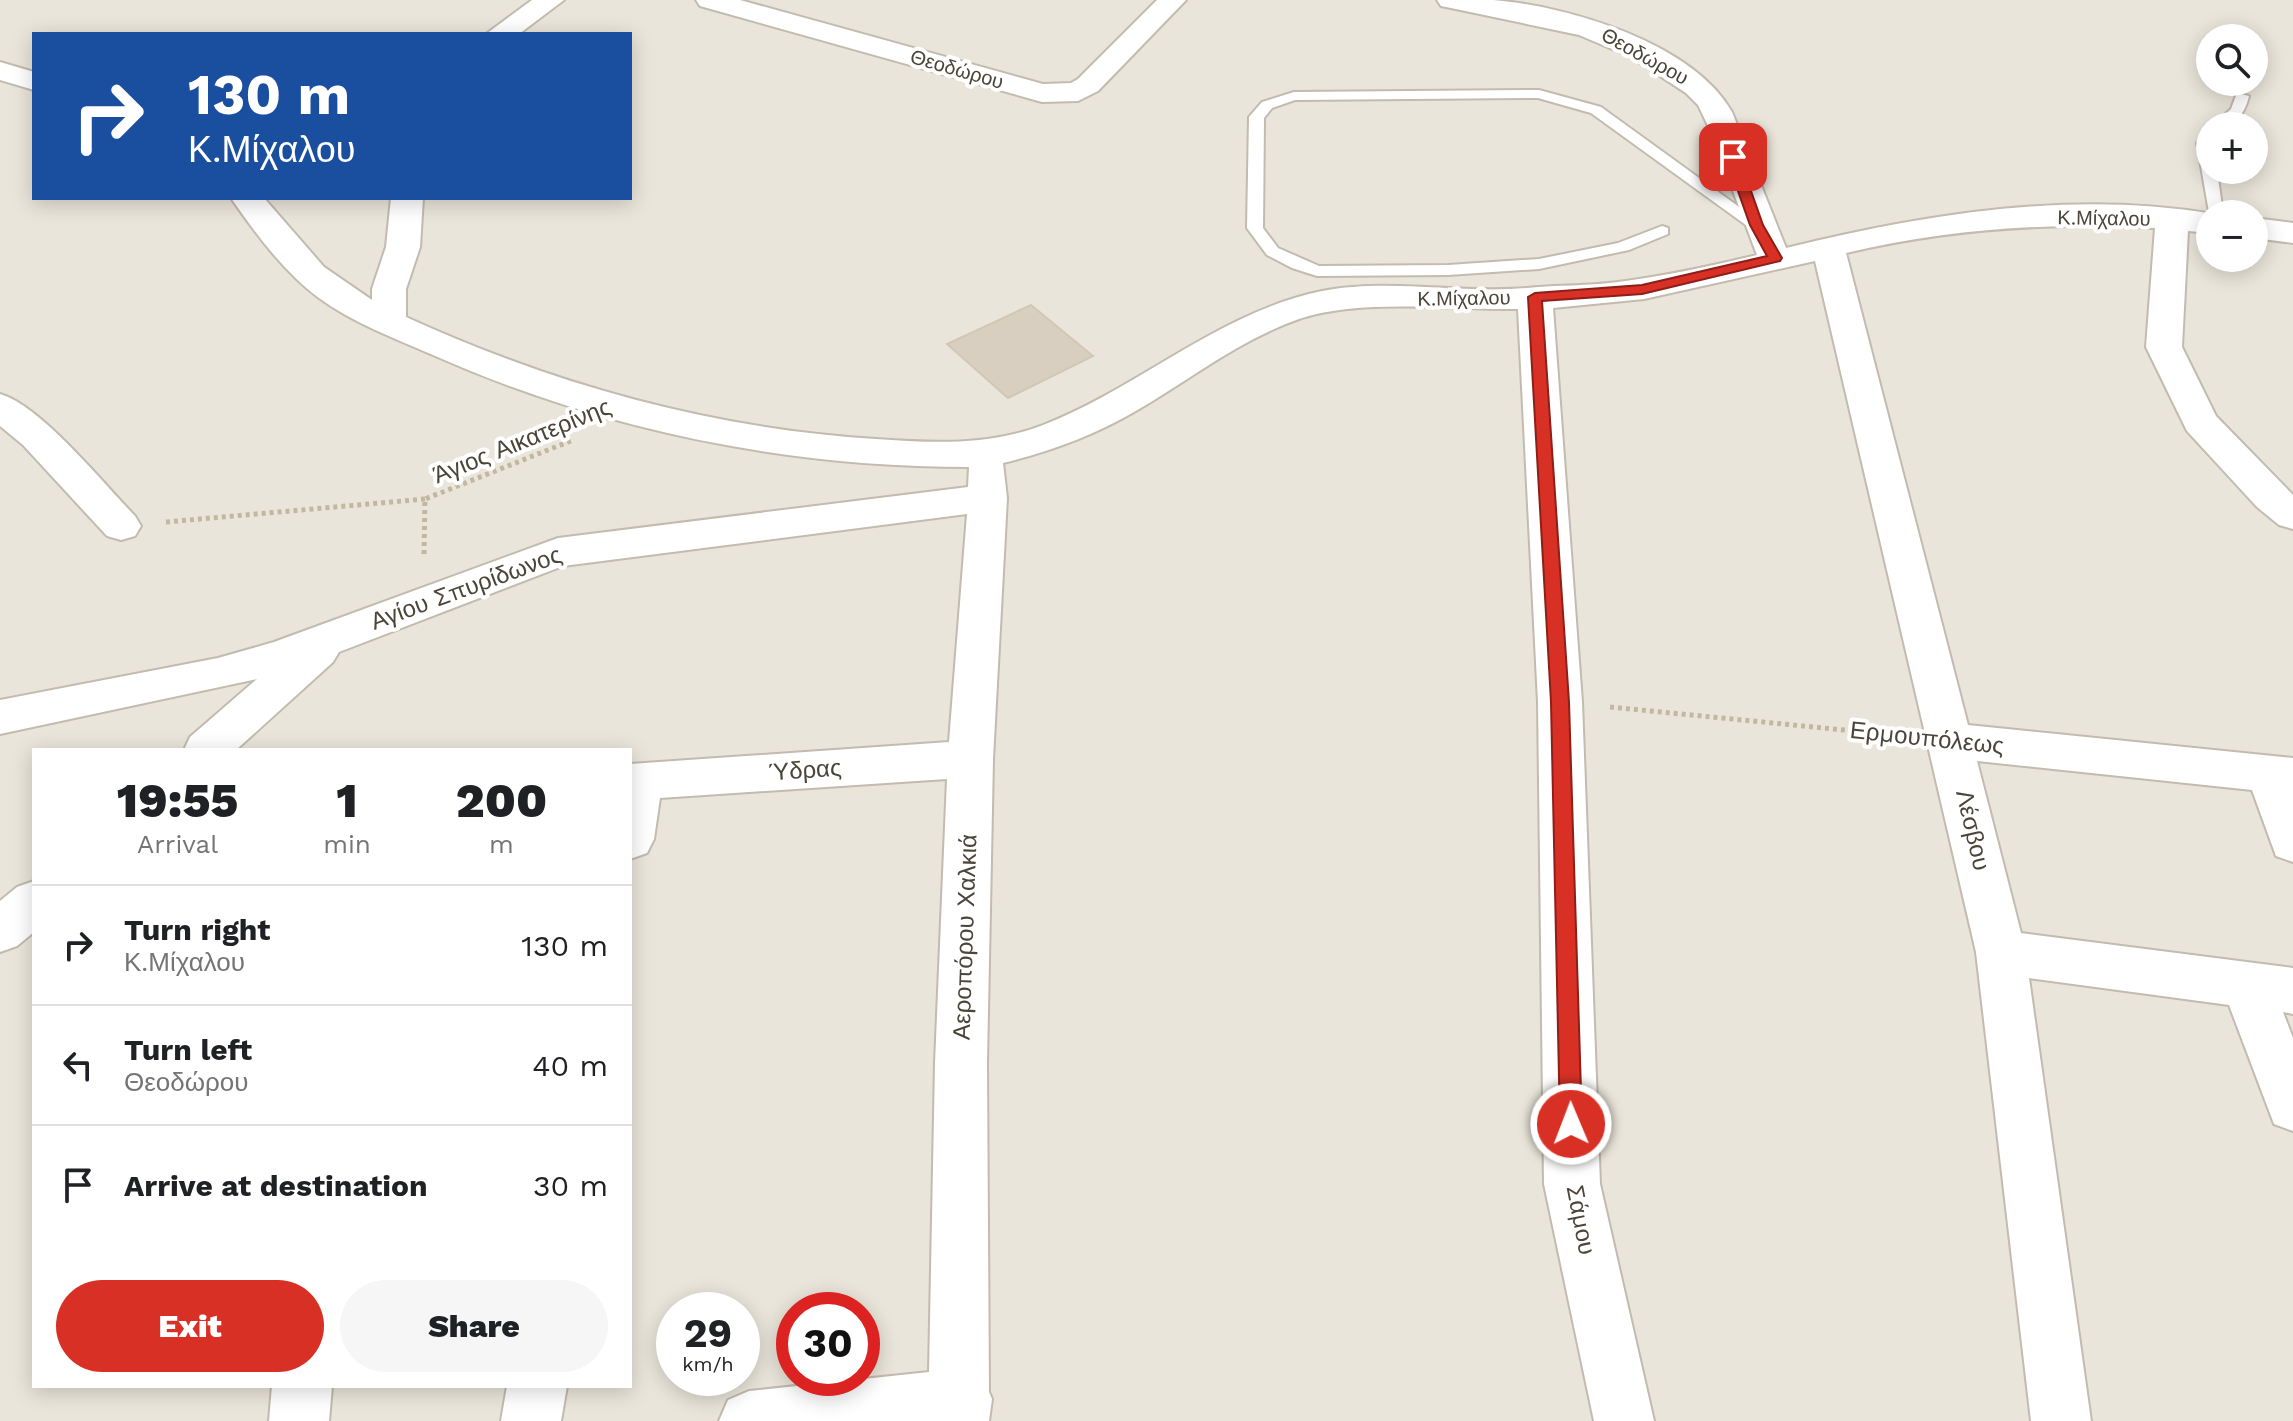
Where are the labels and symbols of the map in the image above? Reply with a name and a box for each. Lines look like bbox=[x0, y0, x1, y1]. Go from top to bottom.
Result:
street label: Θεοδώρου bbox=[1597, 22, 1693, 90]
street label: Θεοδώρου bbox=[908, 44, 1006, 94]
pin bbox=[1699, 123, 1767, 191]
street label: Κ.Μίχαλου bbox=[2057, 205, 2151, 231]
street label: Κ.Μίχαλου bbox=[1417, 285, 1511, 311]
street label: Άγιος Αικατερίνης bbox=[429, 393, 615, 489]
street label: Αγίου Σπυρίδωνος bbox=[367, 540, 565, 636]
street label: Ερμουπόλεως bbox=[1849, 716, 2005, 760]
street label: Ύδρας bbox=[768, 753, 842, 787]
street label: Λέσβου bbox=[1950, 787, 1996, 873]
street label: Αεροπόρου Χαλκιά bbox=[947, 833, 983, 1040]
position arrow bbox=[1529, 1082, 1613, 1166]
street label: Σάμου bbox=[1561, 1183, 1601, 1257]
speed limit sign: 30 bbox=[776, 1292, 880, 1396]

